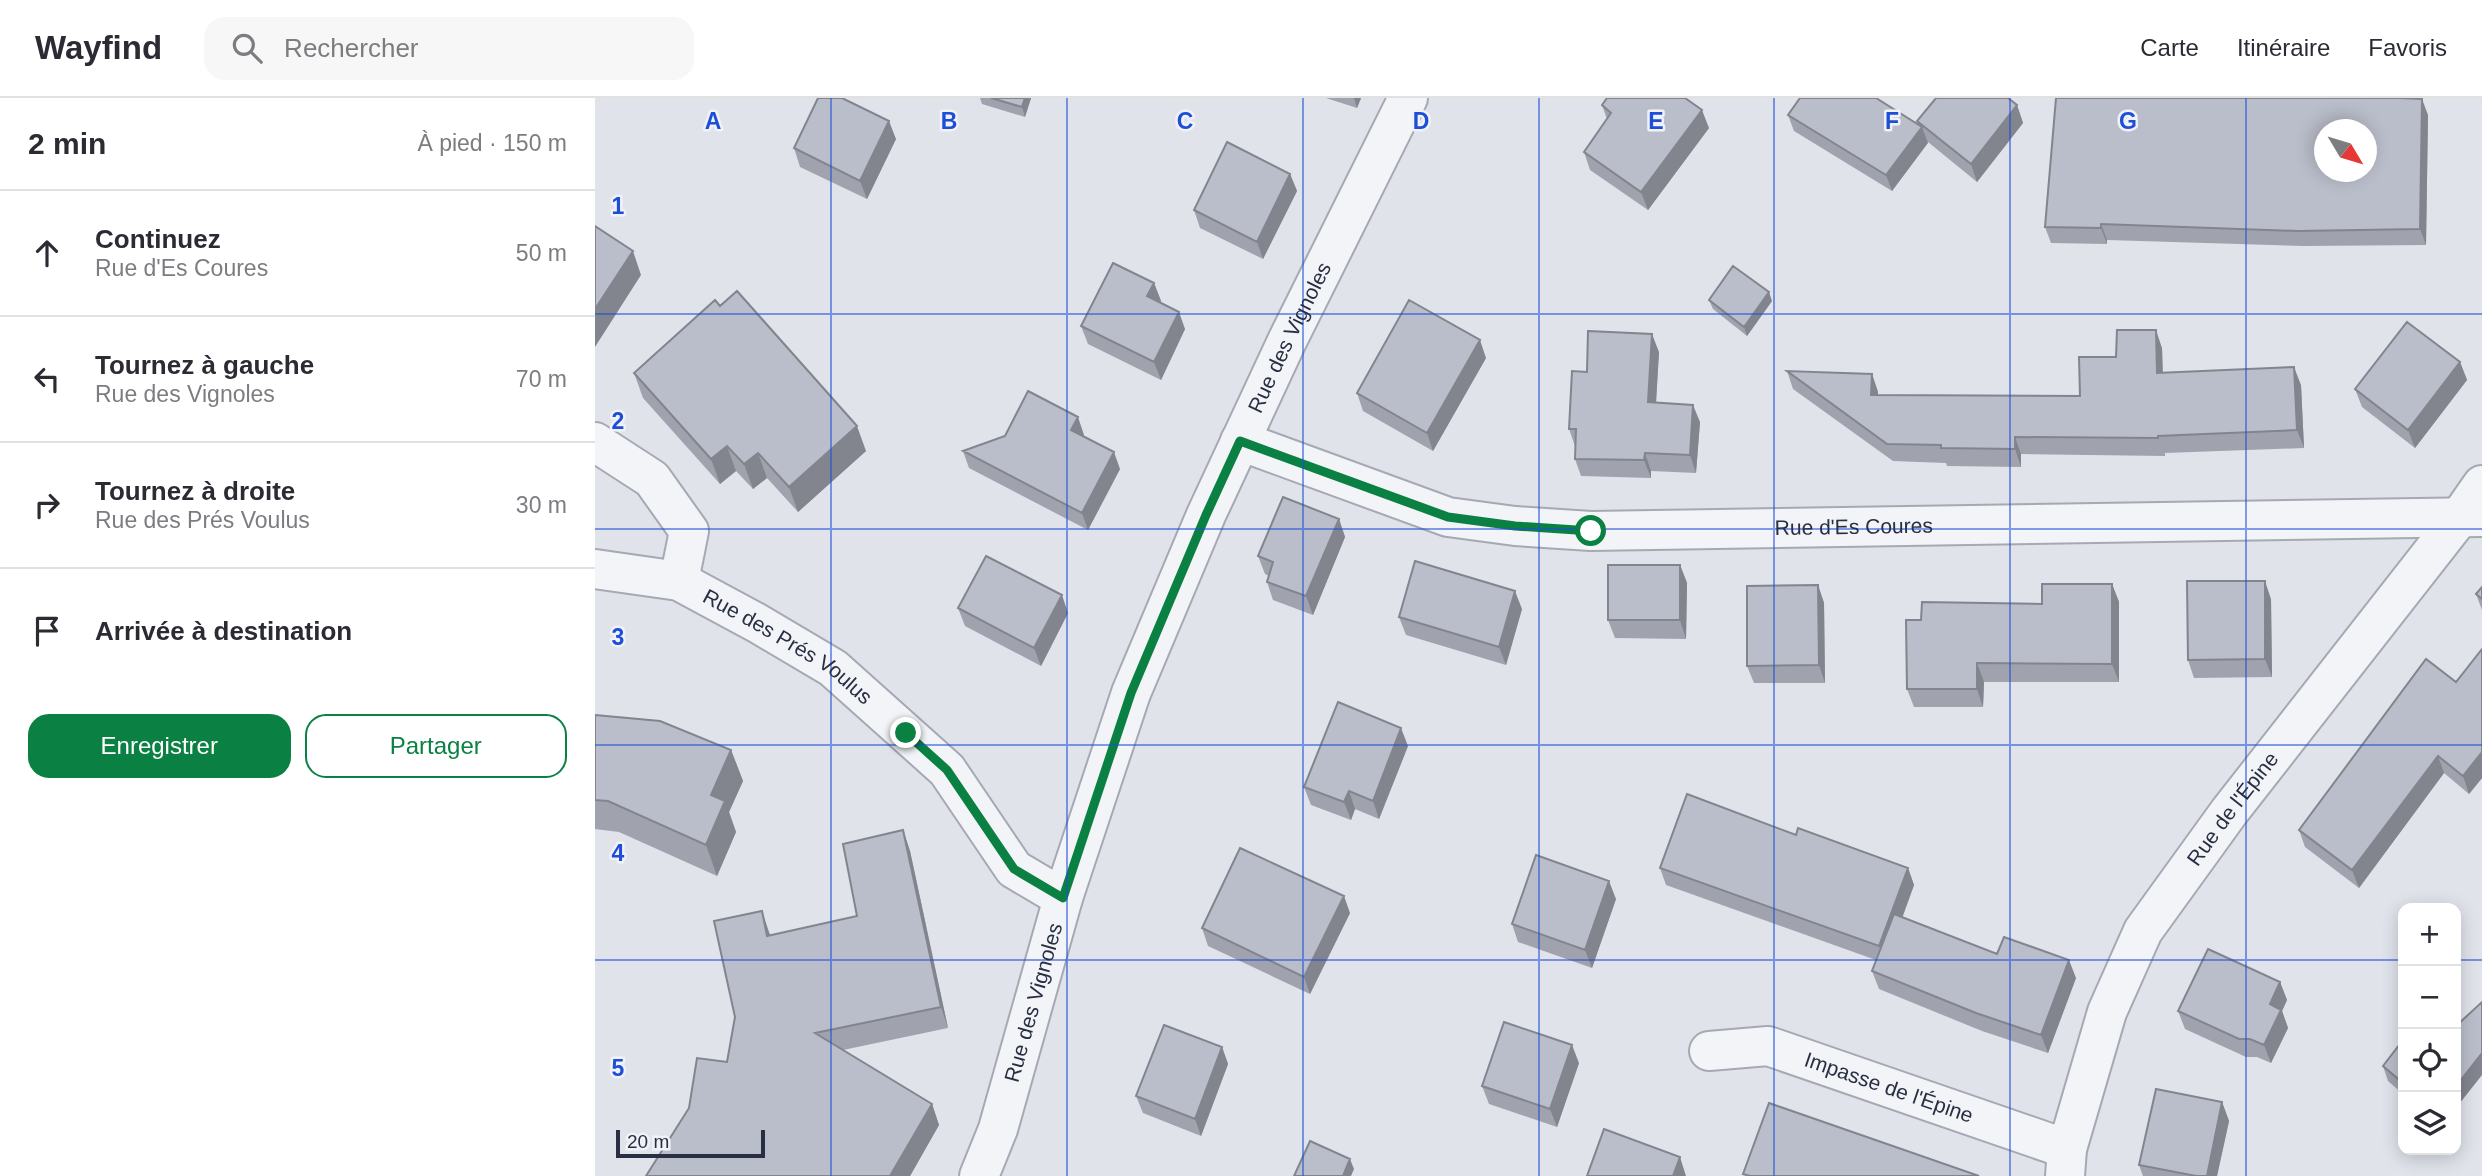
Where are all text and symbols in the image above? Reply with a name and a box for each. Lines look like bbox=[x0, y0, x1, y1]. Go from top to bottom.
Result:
search box bbox=[204, 17, 694, 80]
text: Wayfind bbox=[35, 29, 162, 66]
icon: search bbox=[228, 29, 266, 67]
text: Rechercher bbox=[284, 33, 419, 63]
text: Carte bbox=[2140, 34, 2199, 61]
text: Itinéraire bbox=[2237, 34, 2330, 61]
text: Favoris bbox=[2368, 34, 2447, 61]
text: A bbox=[705, 108, 721, 134]
text: B bbox=[941, 108, 957, 134]
text: C bbox=[1177, 108, 1193, 134]
text: D bbox=[1413, 108, 1429, 134]
text: E bbox=[1648, 108, 1664, 134]
text: F bbox=[1885, 108, 1899, 134]
text: G bbox=[2119, 108, 2137, 134]
north arrow bbox=[2314, 119, 2377, 182]
text: 2 min bbox=[28, 127, 106, 160]
text: À pied · 150 m bbox=[417, 130, 567, 156]
text: 1 bbox=[612, 193, 625, 219]
text: Continuez bbox=[95, 224, 221, 254]
icon: ahead bbox=[28, 234, 66, 272]
text: 50 m bbox=[516, 240, 567, 266]
text: Rue d'Es Coures bbox=[95, 255, 268, 281]
street label: Rue des Vignoles bbox=[1243, 258, 1335, 416]
text: Tournez à gauche bbox=[95, 350, 314, 380]
icon: left bbox=[28, 360, 66, 398]
text: 70 m bbox=[516, 366, 567, 392]
text: Rue des Vignoles bbox=[95, 381, 275, 407]
text: 2 bbox=[612, 408, 624, 434]
text: Tournez à droite bbox=[95, 476, 295, 506]
icon: right bbox=[28, 486, 66, 524]
text: 30 m bbox=[516, 492, 567, 518]
text: Rue des Prés Voulus bbox=[95, 507, 310, 533]
street label: Rue d'Es Coures bbox=[1774, 514, 1933, 539]
route start bbox=[1575, 515, 1606, 546]
street label: Rue des Prés Voulus bbox=[699, 584, 877, 708]
icon: arrive bbox=[28, 612, 66, 650]
text: Arrivée à destination bbox=[95, 616, 352, 646]
text: 3 bbox=[612, 624, 624, 650]
button: Enregistrer bbox=[28, 714, 291, 778]
button: Partager bbox=[305, 714, 567, 778]
route end bbox=[890, 717, 921, 748]
street label: Rue de l'Épine bbox=[2182, 747, 2283, 870]
text: 4 bbox=[612, 840, 625, 866]
map controls bbox=[2398, 903, 2461, 1155]
button: + bbox=[2398, 903, 2461, 966]
street label: Rue des Vignoles bbox=[1000, 920, 1066, 1085]
button: − bbox=[2398, 966, 2461, 1029]
button: locate bbox=[2398, 1029, 2461, 1092]
street label: Impasse de l'Épine bbox=[1802, 1047, 1976, 1127]
text: 5 bbox=[612, 1055, 625, 1081]
button: layers bbox=[2398, 1092, 2461, 1155]
scale bar bbox=[616, 1127, 765, 1159]
text: 20 m bbox=[627, 1131, 669, 1152]

